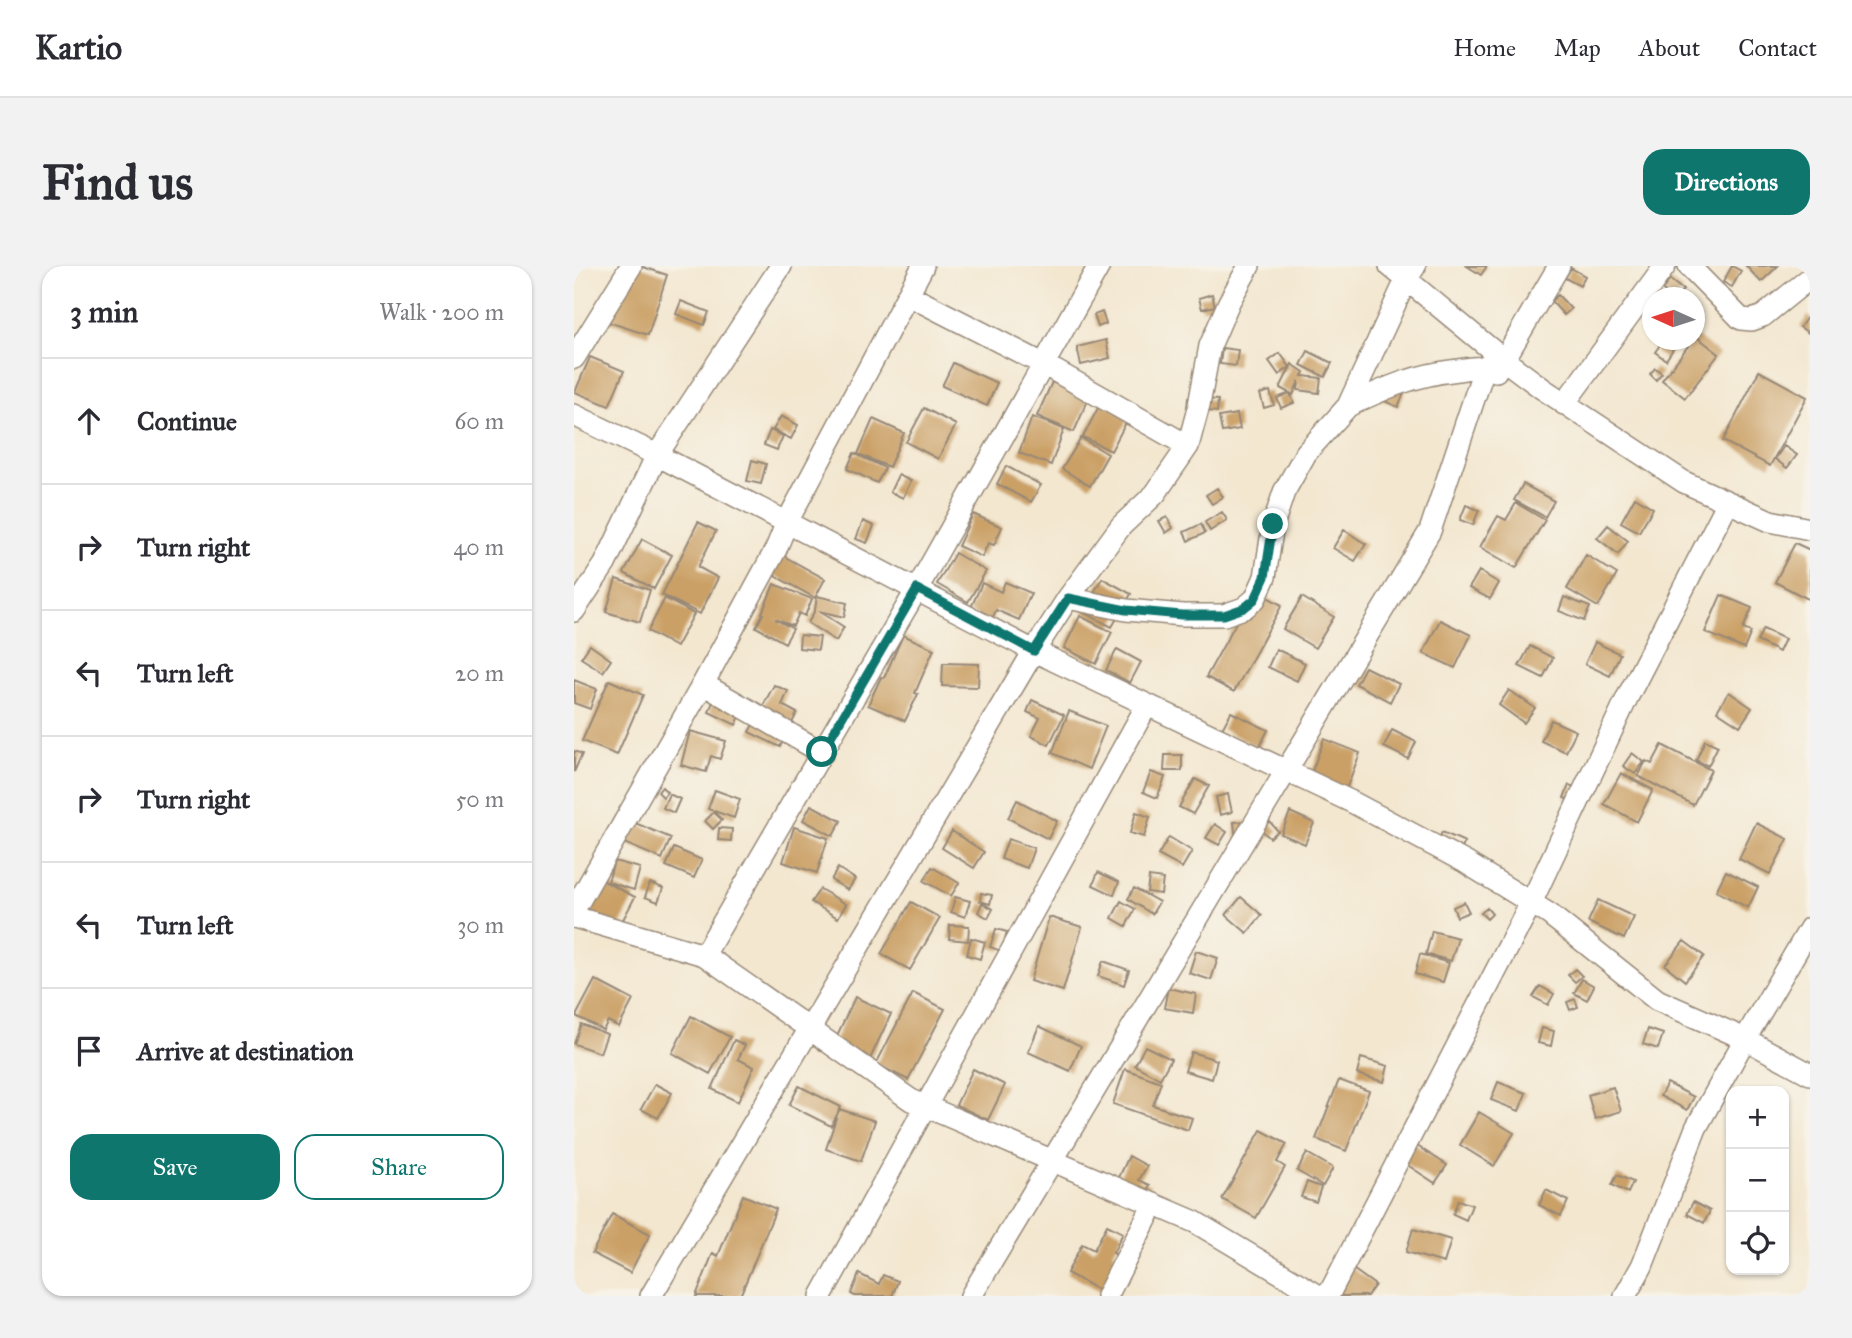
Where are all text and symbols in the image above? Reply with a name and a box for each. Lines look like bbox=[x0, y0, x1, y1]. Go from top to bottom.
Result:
text: Kartio bbox=[35, 28, 122, 68]
text: Home bbox=[1453, 33, 1516, 63]
text: Map bbox=[1554, 33, 1601, 63]
text: About bbox=[1639, 33, 1700, 63]
text: Contact bbox=[1738, 33, 1817, 63]
button: Directions bbox=[1643, 149, 1810, 215]
text: Find us bbox=[42, 153, 193, 212]
north arrow bbox=[1642, 287, 1705, 350]
text: 3 min bbox=[70, 294, 138, 330]
text: Walk · 200 m bbox=[379, 298, 504, 326]
icon: ahead bbox=[70, 402, 108, 440]
text: Continue bbox=[137, 405, 237, 437]
text: 60 m bbox=[455, 407, 504, 435]
route end bbox=[1257, 508, 1288, 539]
icon: right bbox=[70, 528, 108, 566]
text: Turn right bbox=[137, 531, 250, 563]
text: 40 m bbox=[454, 533, 504, 561]
icon: left bbox=[70, 654, 108, 692]
text: Turn left bbox=[137, 657, 233, 689]
text: 20 m bbox=[455, 659, 504, 687]
route start bbox=[806, 736, 837, 767]
icon: right bbox=[70, 780, 108, 818]
text: Turn right bbox=[137, 783, 250, 815]
text: 50 m bbox=[456, 785, 504, 813]
icon: left bbox=[70, 906, 108, 944]
text: Turn left bbox=[137, 909, 233, 941]
text: 30 m bbox=[457, 911, 504, 939]
icon: arrive bbox=[70, 1032, 108, 1070]
text: Arrive at destination bbox=[137, 1035, 354, 1067]
map controls bbox=[1726, 1086, 1789, 1275]
button: + bbox=[1726, 1086, 1789, 1149]
button: Save bbox=[70, 1134, 280, 1200]
button: Share bbox=[294, 1134, 504, 1200]
button: − bbox=[1726, 1149, 1789, 1212]
button: locate bbox=[1726, 1212, 1789, 1275]

